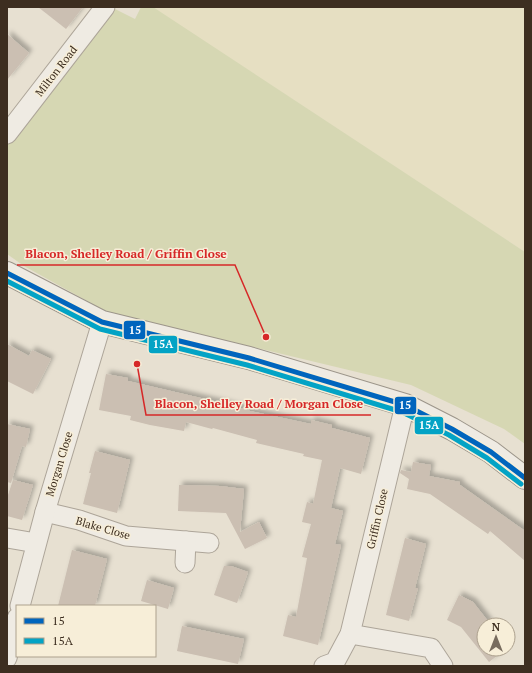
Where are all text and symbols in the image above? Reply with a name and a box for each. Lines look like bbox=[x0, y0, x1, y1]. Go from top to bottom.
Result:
street label: Milton Road bbox=[32, 43, 80, 99]
callout: Blacon, Shelley Road / Griffin Close bbox=[17, 241, 235, 265]
text: Blacon, Shelley Road / Griffin Close bbox=[25, 246, 227, 261]
line badge: 15 bbox=[123, 320, 146, 340]
text: 15 bbox=[129, 323, 141, 337]
line badge: 15A bbox=[148, 335, 178, 354]
text: 15A bbox=[153, 337, 174, 351]
callout: Blacon, Shelley Road / Morgan Close bbox=[146, 391, 371, 415]
text: Blacon, Shelley Road / Morgan Close bbox=[155, 396, 364, 411]
line badge: 15 bbox=[394, 396, 417, 415]
text: 15 bbox=[399, 398, 411, 412]
line badge: 15A bbox=[414, 416, 444, 435]
text: 15A bbox=[419, 418, 440, 432]
street label: Morgan Close bbox=[42, 429, 76, 498]
street label: Griffin Close bbox=[363, 487, 391, 551]
street label: Blake Close bbox=[74, 514, 132, 543]
legend bbox=[16, 605, 156, 657]
text: 15 bbox=[52, 613, 65, 628]
north arrow bbox=[476, 617, 516, 657]
text: N bbox=[492, 620, 501, 634]
text: 15A bbox=[52, 633, 74, 648]

